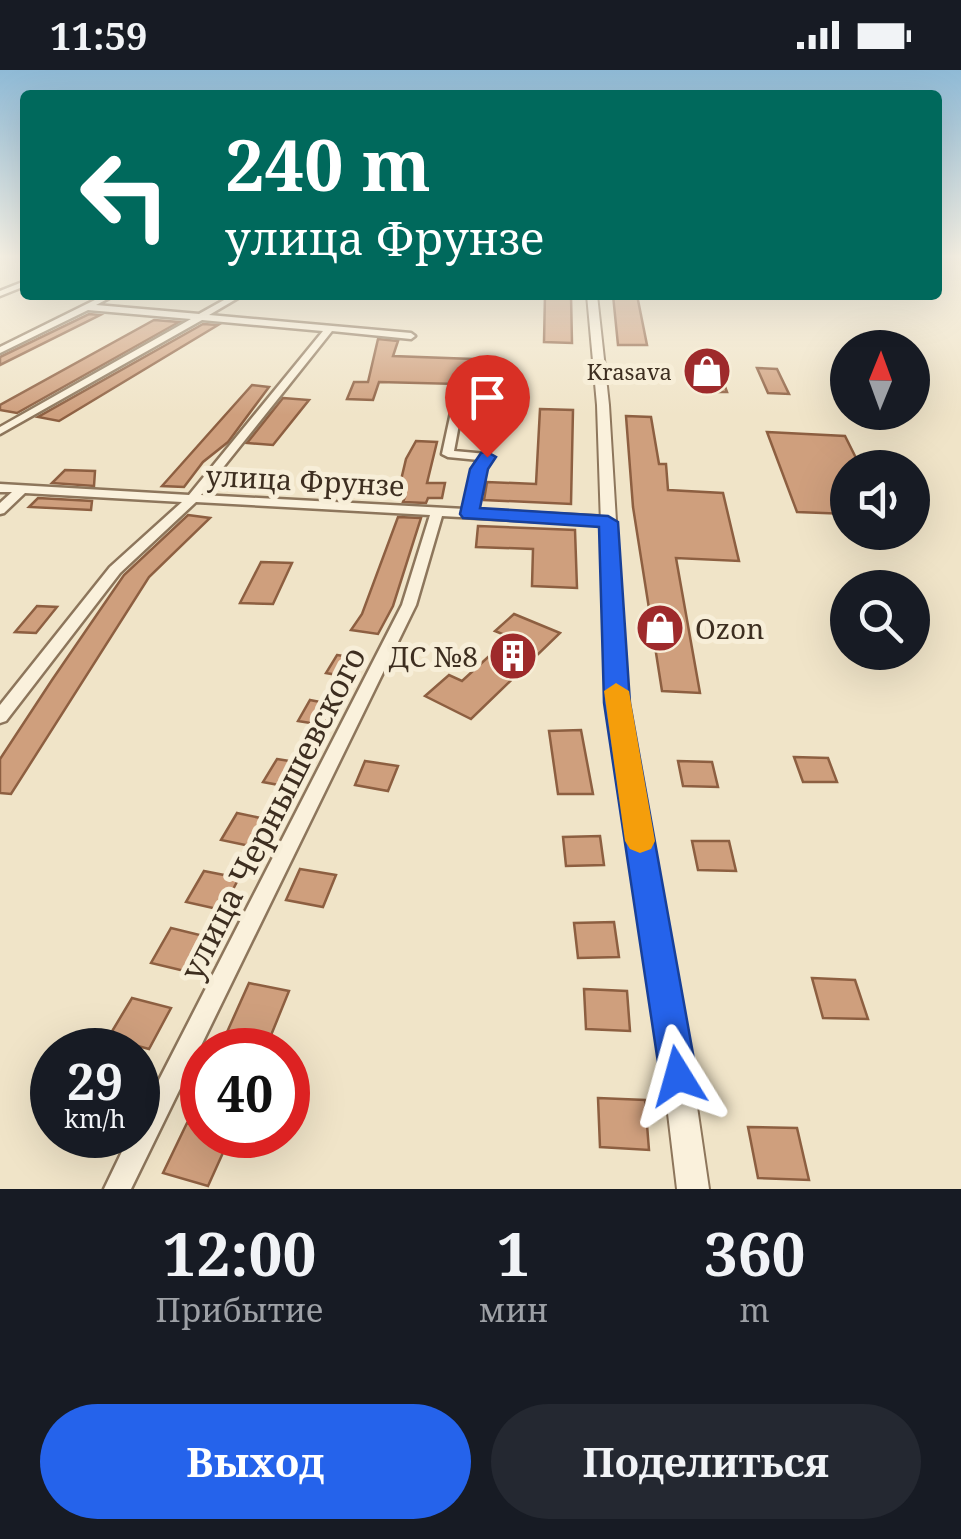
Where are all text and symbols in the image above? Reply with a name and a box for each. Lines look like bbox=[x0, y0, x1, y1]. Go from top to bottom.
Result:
text: 11:59 bbox=[50, 9, 147, 61]
text: 240 m bbox=[225, 116, 431, 212]
icon: left bbox=[60, 130, 190, 260]
text: улица Фрунзе bbox=[225, 207, 544, 268]
north arrow bbox=[830, 330, 930, 430]
map controls bbox=[830, 330, 930, 670]
shop icon: Krasava bbox=[681, 345, 733, 397]
pin bbox=[445, 355, 530, 458]
place label: Krasava bbox=[587, 356, 672, 386]
icon: arrive bbox=[460, 370, 515, 425]
button: sound bbox=[830, 450, 930, 550]
street label: улица Фрунзе bbox=[205, 456, 405, 504]
button: search bbox=[830, 570, 930, 670]
shop icon: Ozon bbox=[634, 602, 686, 654]
place label: Ozon bbox=[695, 609, 764, 647]
building icon: ДС №8 bbox=[487, 630, 539, 682]
place label: ДС №8 bbox=[388, 637, 478, 675]
street label: улица Чернышевского bbox=[169, 639, 375, 987]
position arrow bbox=[626, 1024, 730, 1128]
speed limit sign: 40 bbox=[180, 1028, 310, 1158]
text: 29 bbox=[67, 1047, 123, 1115]
text: km/h bbox=[64, 1101, 126, 1135]
text: 12:00 bbox=[162, 1212, 316, 1294]
text: 1 bbox=[497, 1212, 530, 1294]
text: 360 bbox=[704, 1212, 805, 1294]
text: Прибытие bbox=[156, 1288, 323, 1331]
text: мин bbox=[479, 1288, 548, 1331]
text: m bbox=[739, 1288, 770, 1331]
button: Выход bbox=[40, 1404, 471, 1519]
button: Поделиться bbox=[491, 1404, 921, 1519]

